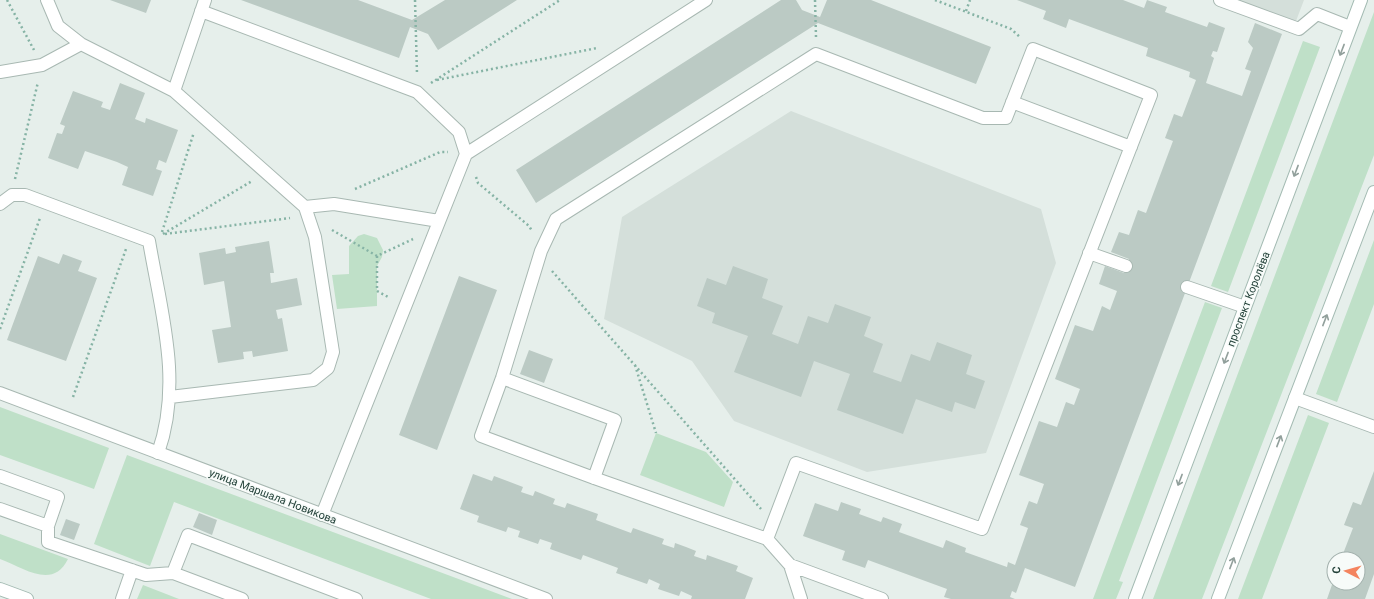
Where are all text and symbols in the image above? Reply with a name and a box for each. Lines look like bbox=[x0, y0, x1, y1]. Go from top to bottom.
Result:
one-way arrow bbox=[1337, 43, 1345, 55]
one-way arrow bbox=[1292, 165, 1299, 178]
street label: проспект Королёва bbox=[1224, 250, 1273, 349]
one-way arrow bbox=[1322, 314, 1330, 326]
one-way arrow bbox=[1221, 352, 1229, 364]
one-way arrow bbox=[1275, 436, 1283, 448]
street label: улица Маршала Новикова bbox=[207, 466, 339, 527]
one-way arrow bbox=[1176, 474, 1183, 487]
north arrow bbox=[1326, 551, 1366, 591]
one-way arrow bbox=[1228, 557, 1236, 569]
text: С bbox=[1330, 566, 1343, 574]

